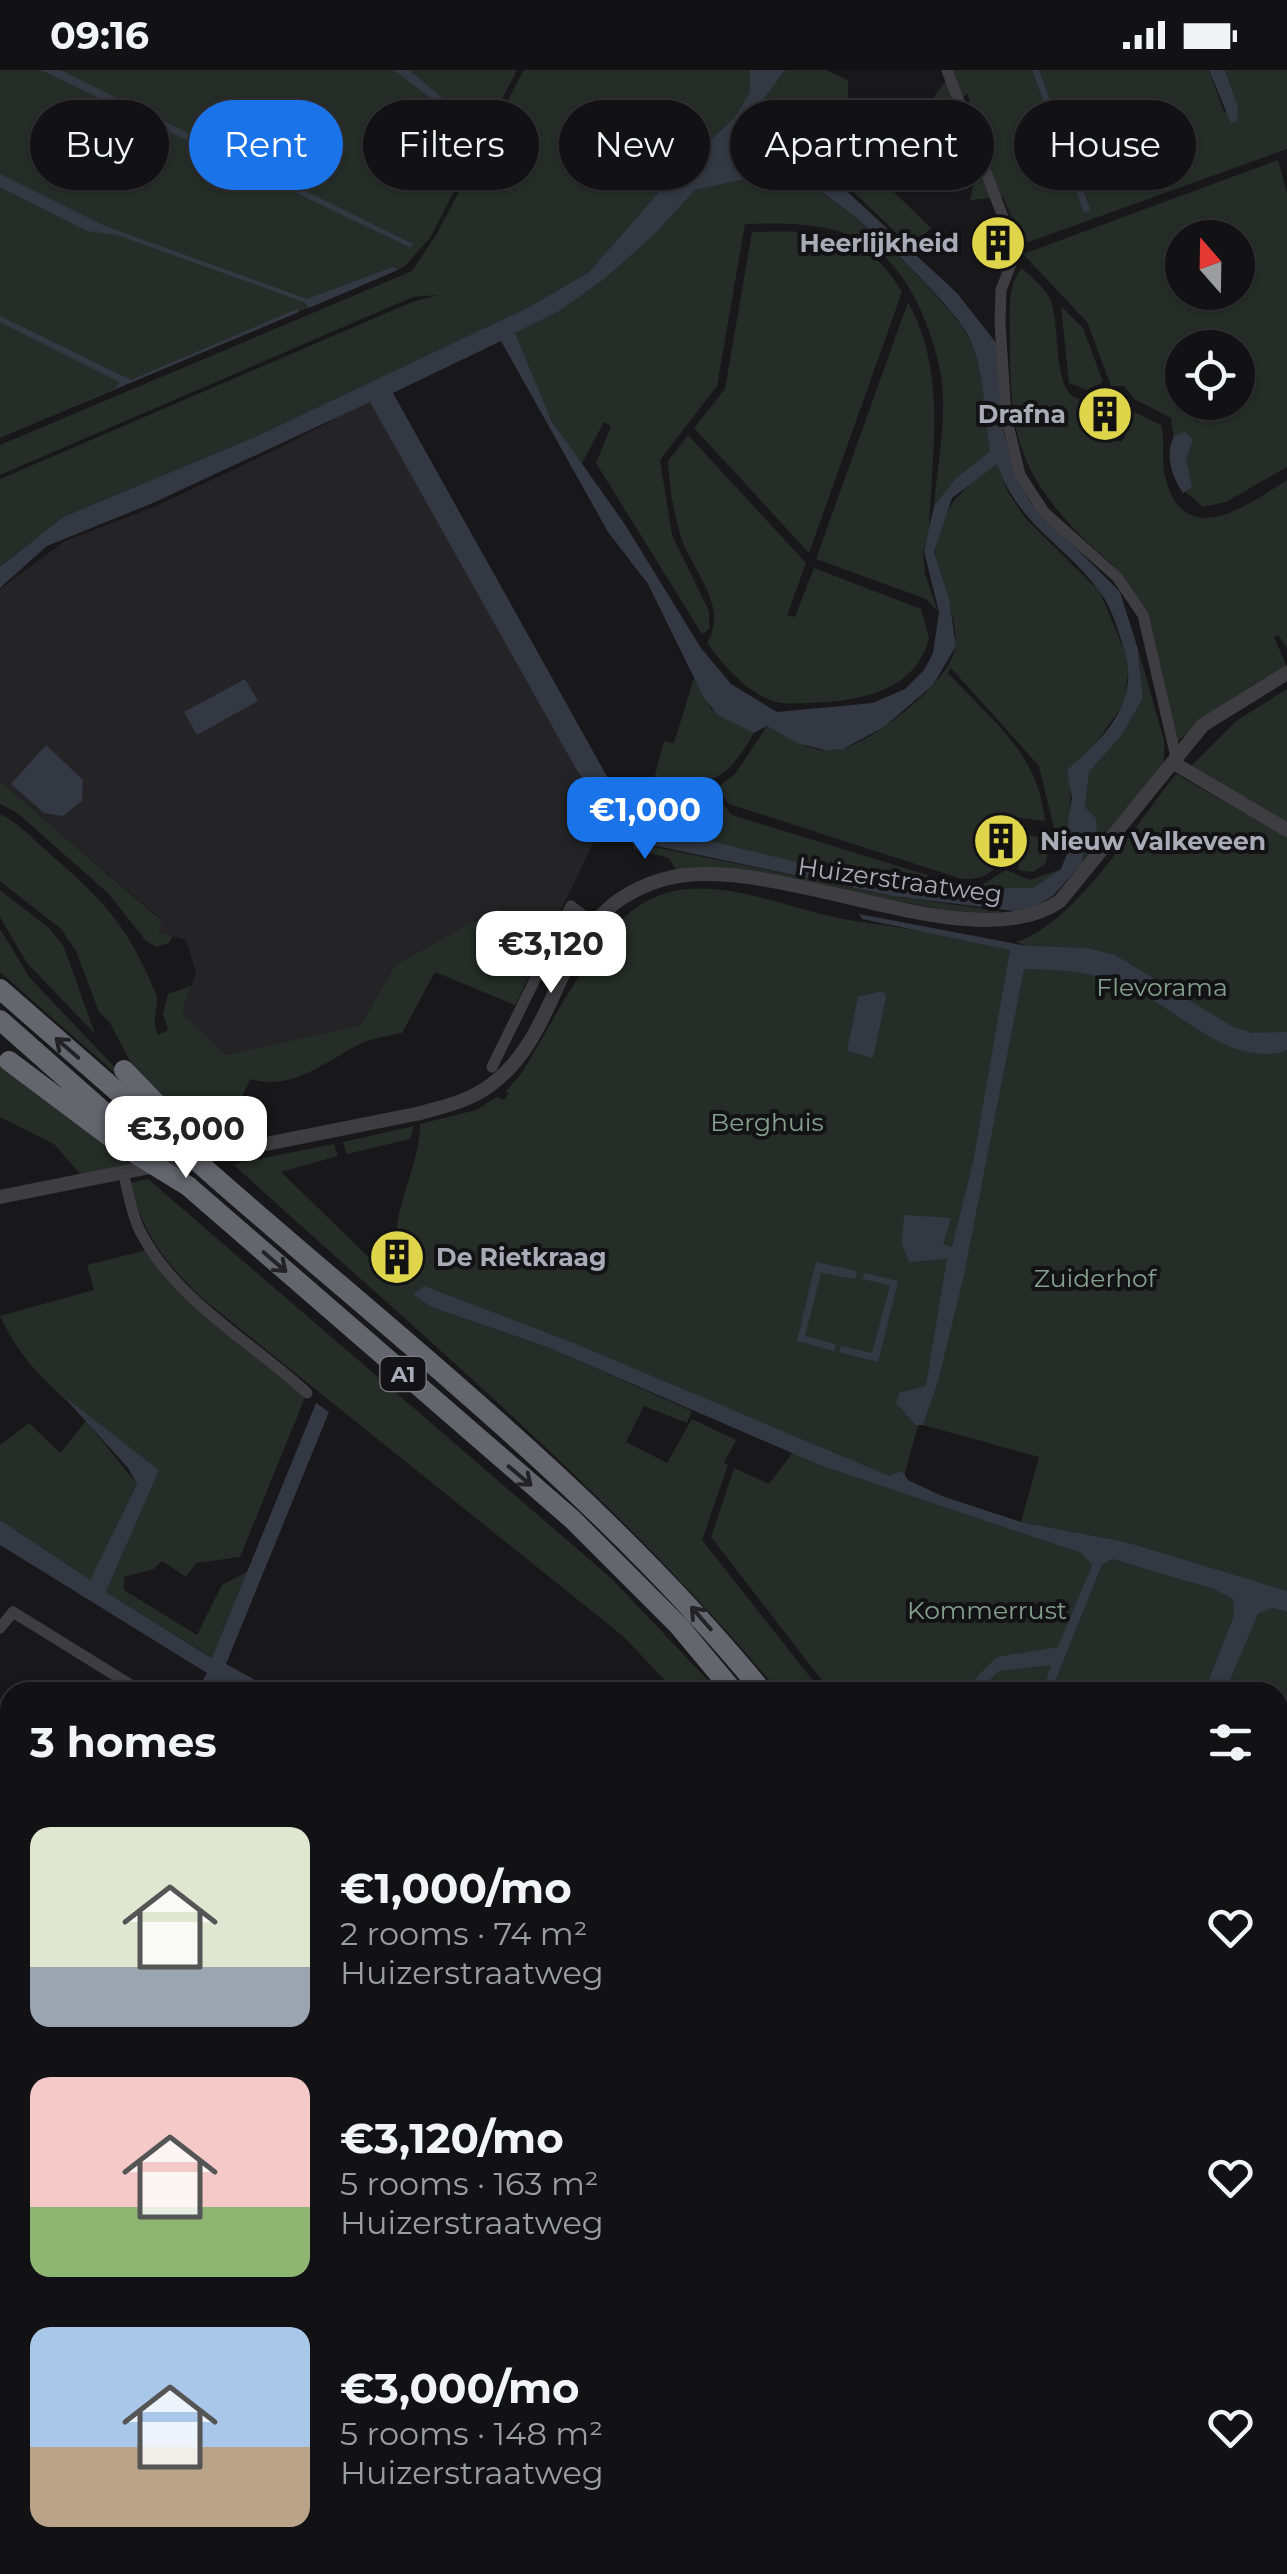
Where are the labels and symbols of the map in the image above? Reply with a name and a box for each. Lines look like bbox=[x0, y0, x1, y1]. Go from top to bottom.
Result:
building icon: Heerlijkheid bbox=[968, 213, 1028, 273]
north arrow bbox=[1165, 220, 1255, 310]
place label: Heerlijkheid bbox=[799, 228, 959, 258]
building icon: Drafna bbox=[1075, 384, 1135, 444]
place label: Drafna bbox=[978, 399, 1066, 429]
pin: €1,000 bbox=[564, 777, 726, 862]
building icon: Nieuw Valkeveen bbox=[971, 811, 1031, 871]
place label: Nieuw Valkeveen bbox=[1040, 826, 1266, 856]
street label: Huizerstraatweg bbox=[796, 851, 1004, 909]
pin: €3,120 bbox=[470, 911, 632, 996]
park label: Flevorama bbox=[1096, 972, 1228, 1002]
one-way arrow bbox=[55, 1036, 80, 1059]
pin: €3,000 bbox=[105, 1096, 267, 1181]
park label: Berghuis bbox=[710, 1107, 824, 1137]
building icon: De Rietkraag bbox=[367, 1227, 427, 1287]
place label: De Rietkraag bbox=[436, 1242, 607, 1272]
one-way arrow bbox=[262, 1251, 288, 1273]
park label: Zuiderhof bbox=[1034, 1263, 1158, 1293]
road number: A1 bbox=[380, 1357, 426, 1391]
one-way arrow bbox=[507, 1465, 533, 1487]
park label: Kommerrust bbox=[907, 1595, 1067, 1625]
one-way arrow bbox=[689, 1606, 712, 1631]

